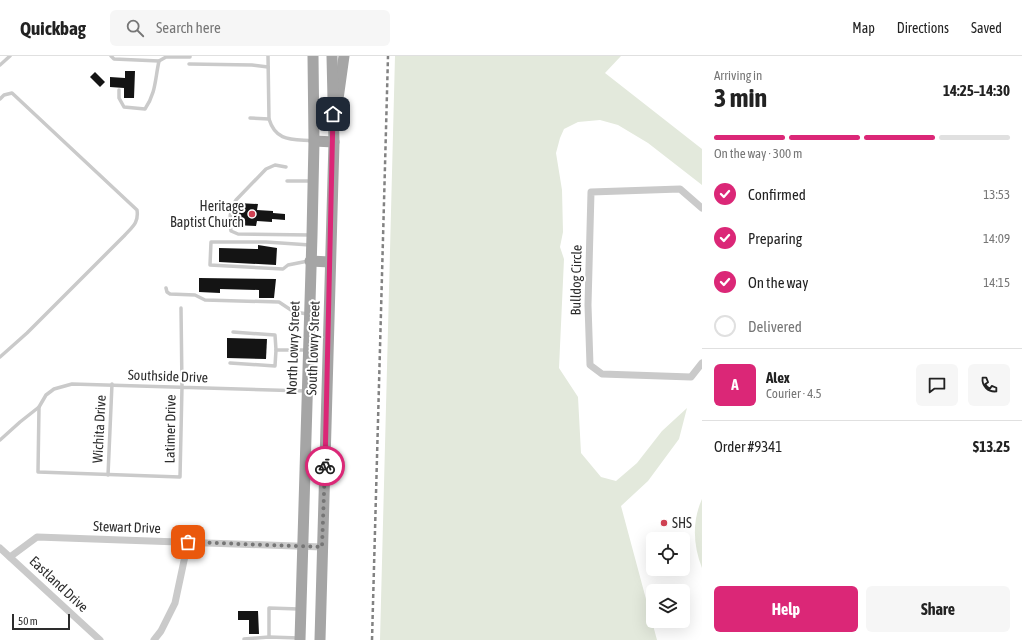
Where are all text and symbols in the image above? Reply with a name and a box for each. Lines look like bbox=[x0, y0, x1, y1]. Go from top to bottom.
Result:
search box bbox=[110, 10, 390, 46]
text: Quickbag bbox=[20, 17, 86, 39]
icon: search bbox=[124, 17, 146, 39]
text: Search here bbox=[156, 19, 221, 36]
text: Map bbox=[852, 20, 875, 36]
text: Directions bbox=[897, 20, 949, 36]
text: Saved bbox=[971, 20, 1002, 36]
text: Arriving in bbox=[714, 68, 762, 83]
text: 14:25–14:30 bbox=[943, 82, 1010, 99]
text: 3 min bbox=[714, 83, 767, 113]
pin bbox=[316, 97, 350, 131]
icon: home bbox=[322, 103, 344, 125]
text: On the way · 300 m bbox=[714, 146, 802, 161]
icon: check bbox=[714, 183, 736, 205]
text: Confirmed bbox=[748, 186, 806, 203]
text: 13:53 bbox=[983, 187, 1010, 202]
place label: Heritage Baptist Church bbox=[170, 198, 244, 230]
marker: Heritage Baptist Church bbox=[247, 209, 257, 219]
icon: check bbox=[714, 227, 736, 249]
text: Preparing bbox=[748, 230, 802, 247]
text: 14:09 bbox=[983, 231, 1010, 246]
street label: Bulldog Circle bbox=[567, 245, 585, 315]
icon: check bbox=[714, 271, 736, 293]
text: On the way bbox=[748, 274, 809, 291]
text: 14:15 bbox=[983, 275, 1010, 290]
street label: South Lowry Street bbox=[303, 300, 323, 396]
street label: North Lowry Street bbox=[283, 301, 303, 395]
text: Delivered bbox=[748, 318, 802, 335]
button: chat bbox=[916, 364, 958, 406]
button: phone bbox=[968, 364, 1010, 406]
street label: Southside Drive bbox=[128, 367, 208, 385]
text: Alex bbox=[766, 369, 790, 386]
text: A bbox=[731, 376, 739, 393]
text: Courier · 4.5 bbox=[766, 386, 822, 401]
street label: Latimer Drive bbox=[161, 394, 179, 464]
street label: Wichita Drive bbox=[89, 395, 109, 463]
text: Order #9341 bbox=[714, 438, 782, 455]
text: $13.25 bbox=[973, 438, 1010, 455]
courier bbox=[305, 446, 345, 486]
icon: bike bbox=[314, 455, 336, 477]
place label: SHS bbox=[672, 515, 692, 531]
street label: Stewart Drive bbox=[93, 518, 161, 536]
marker: SHS bbox=[659, 518, 669, 528]
pin bbox=[171, 525, 205, 559]
icon: bag bbox=[177, 531, 199, 553]
map controls bbox=[646, 532, 690, 628]
button: locate bbox=[646, 532, 690, 576]
street label: Eastland Drive bbox=[26, 553, 92, 615]
button: layers bbox=[646, 584, 690, 628]
button: Help bbox=[714, 586, 858, 632]
button: Share bbox=[866, 586, 1010, 632]
scale bar bbox=[12, 612, 70, 631]
text: 50 m bbox=[18, 615, 38, 627]

